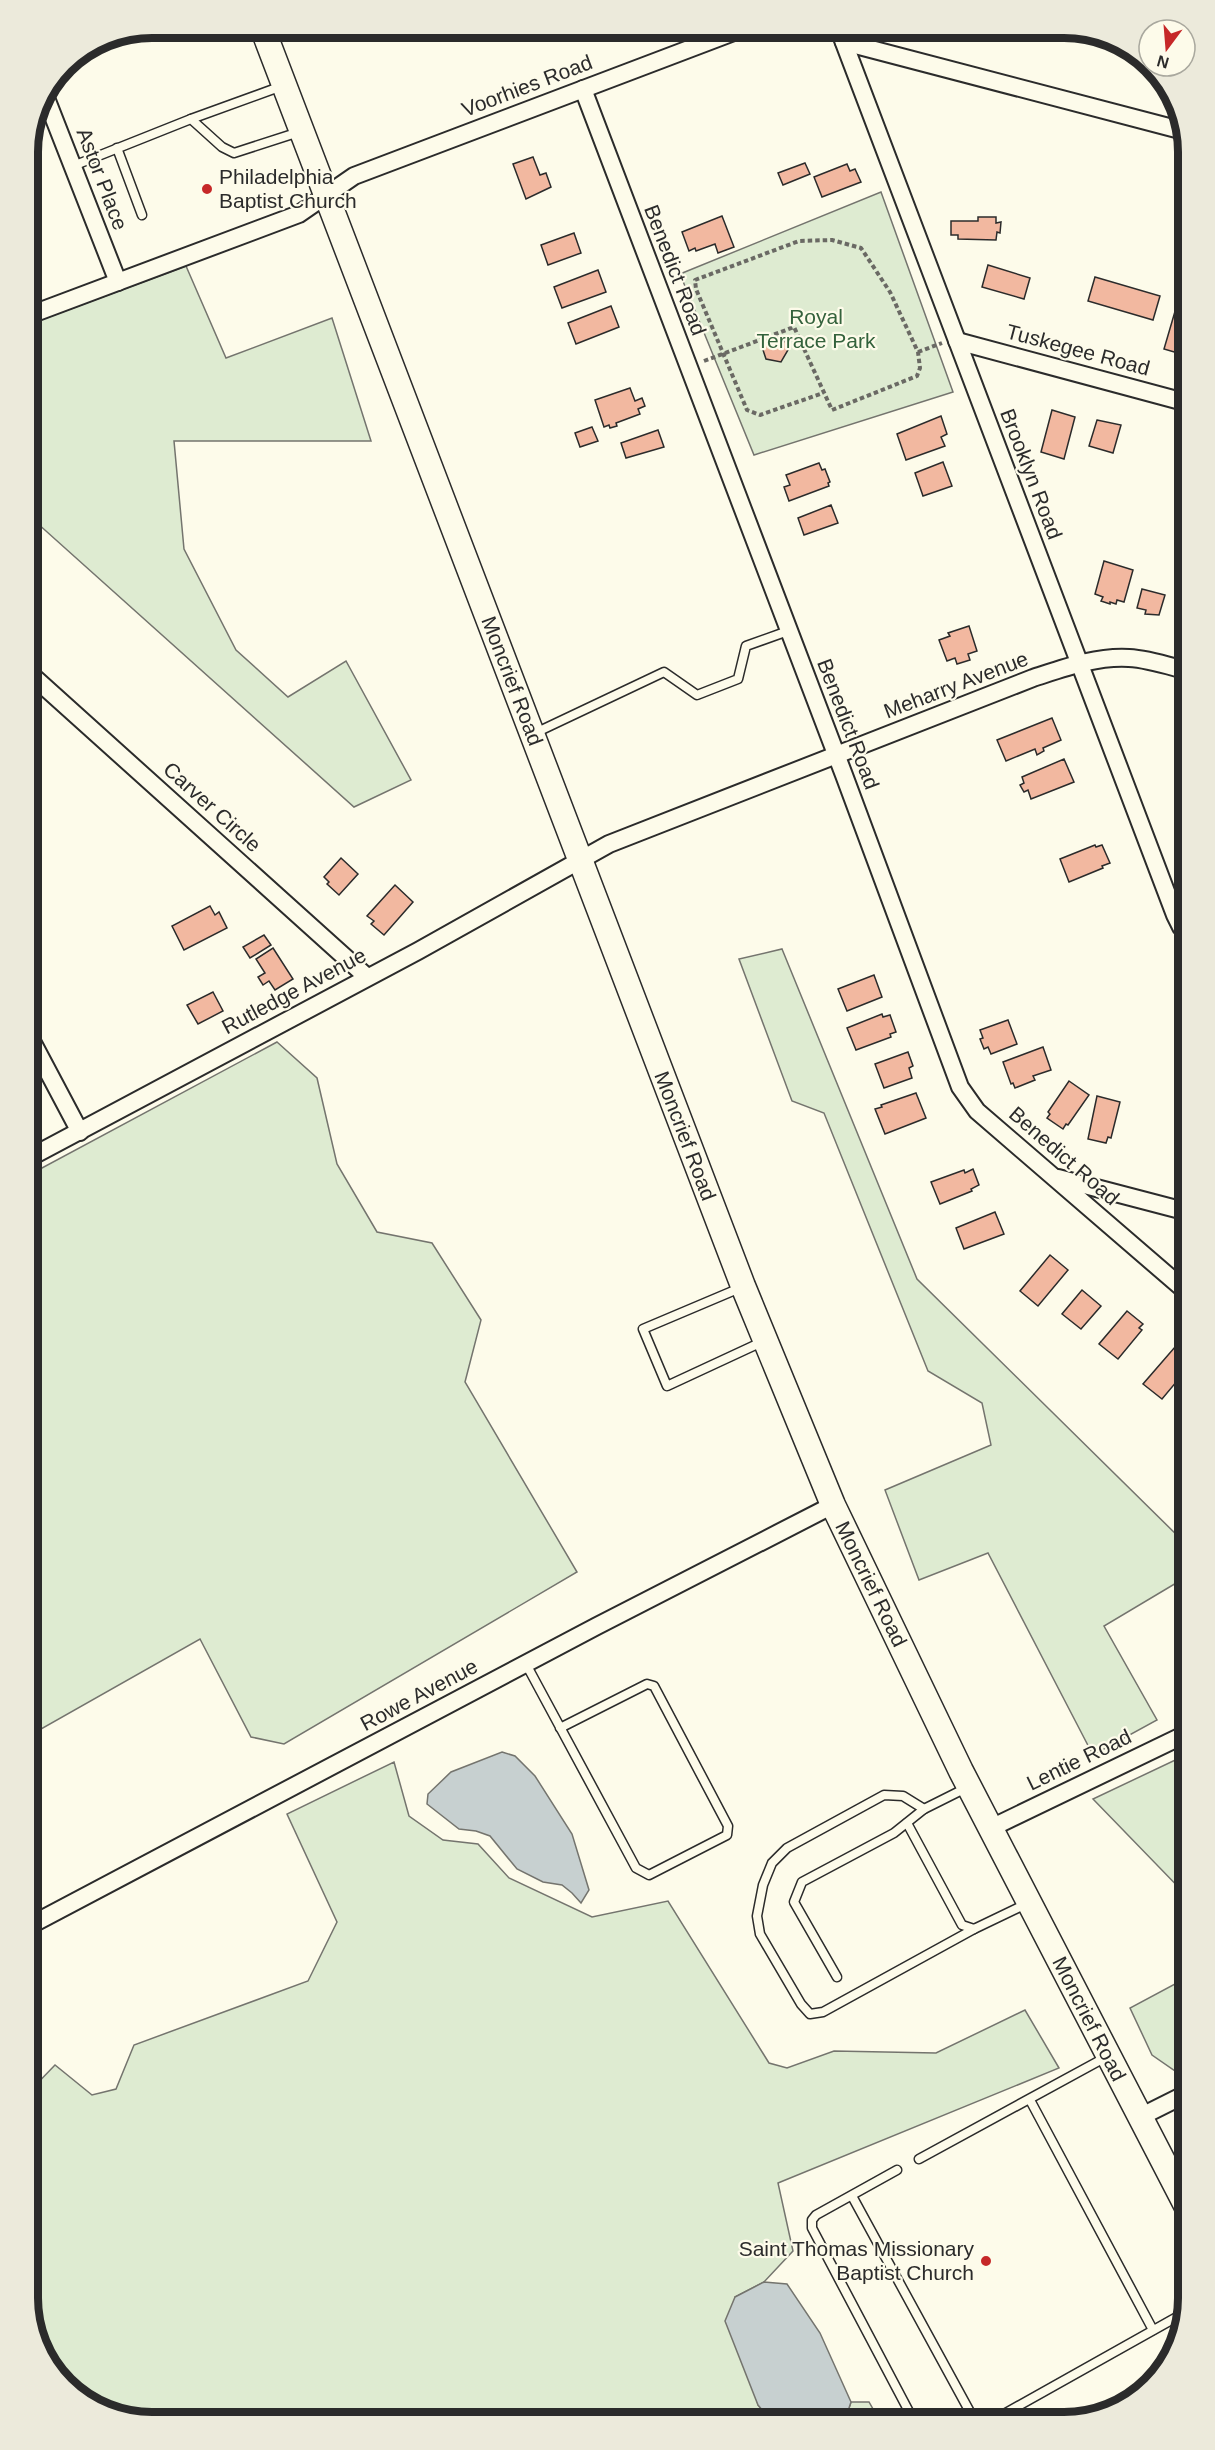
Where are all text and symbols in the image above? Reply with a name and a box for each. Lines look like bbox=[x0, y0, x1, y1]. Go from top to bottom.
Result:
north arrow bbox=[1137, 18, 1197, 78]
street label: Voorhies Road bbox=[458, 50, 595, 121]
text: N bbox=[1155, 52, 1171, 72]
street label: Astor Place bbox=[72, 125, 132, 233]
place label: Philadelphia Baptist Church bbox=[219, 165, 357, 212]
marker: Philadelphia Baptist Church bbox=[200, 182, 214, 196]
street label: Benedict Road bbox=[640, 201, 711, 338]
park label: Royal Terrace Park bbox=[756, 305, 876, 352]
street label: Tuskegee Road bbox=[1004, 319, 1152, 380]
street label: Brooklyn Road bbox=[996, 405, 1067, 542]
street label: Moncrief Road bbox=[477, 613, 548, 749]
street label: Meharry Avenue bbox=[880, 646, 1031, 723]
street label: Benedict Road bbox=[813, 655, 884, 792]
street label: Carver Circle bbox=[159, 757, 266, 856]
street label: Rutledge Avenue bbox=[218, 943, 370, 1038]
street label: Moncrief Road bbox=[650, 1068, 721, 1204]
street label: Benedict Road bbox=[1005, 1102, 1124, 1209]
street label: Moncrief Road bbox=[831, 1517, 912, 1650]
street label: Rowe Avenue bbox=[356, 1654, 481, 1735]
street label: Lentie Road bbox=[1023, 1724, 1135, 1795]
street label: Moncrief Road bbox=[1048, 1953, 1131, 2085]
place label: Saint Thomas Missionary Baptist Church bbox=[739, 2237, 974, 2284]
marker: Saint Thomas Missionary Baptist Church bbox=[979, 2254, 993, 2268]

